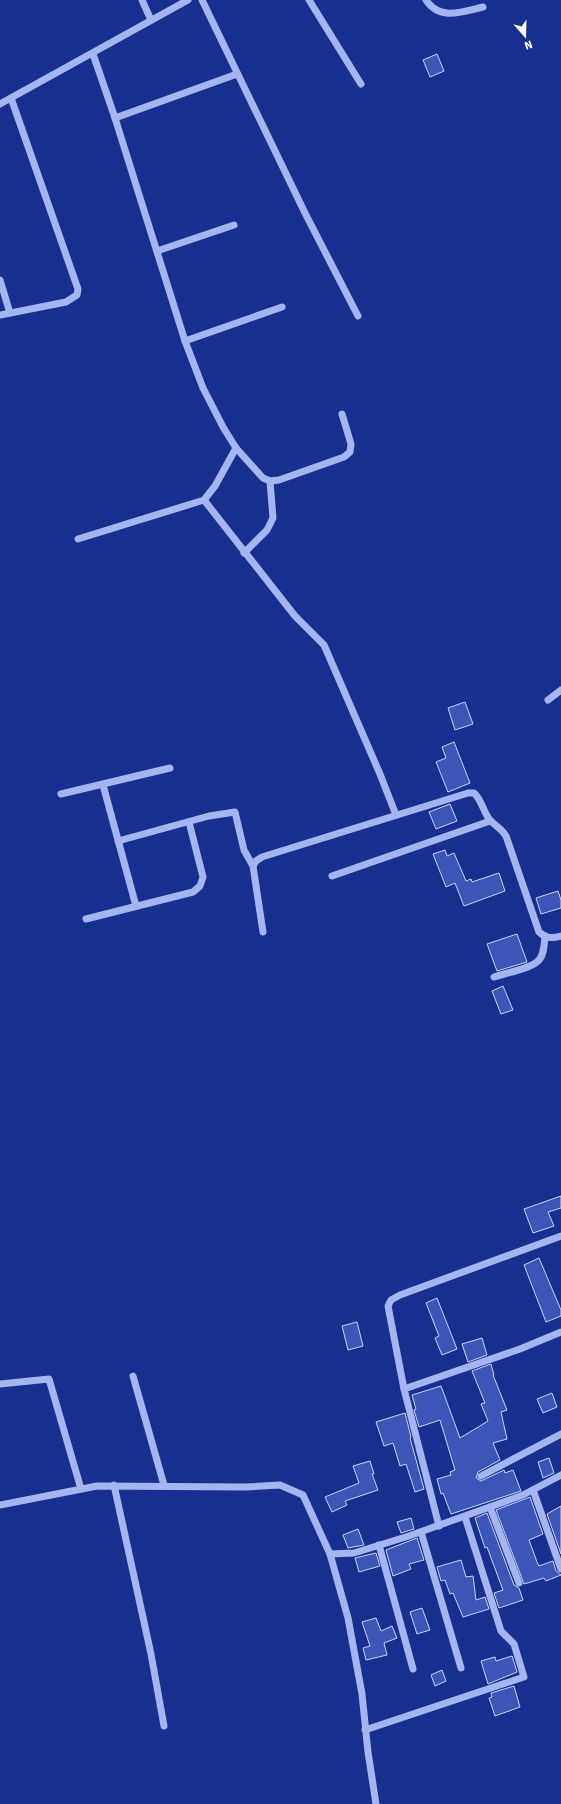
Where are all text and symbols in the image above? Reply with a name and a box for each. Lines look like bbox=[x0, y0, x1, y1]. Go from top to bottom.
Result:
north arrow bbox=[505, 16, 545, 56]
text: N bbox=[522, 38, 534, 52]

